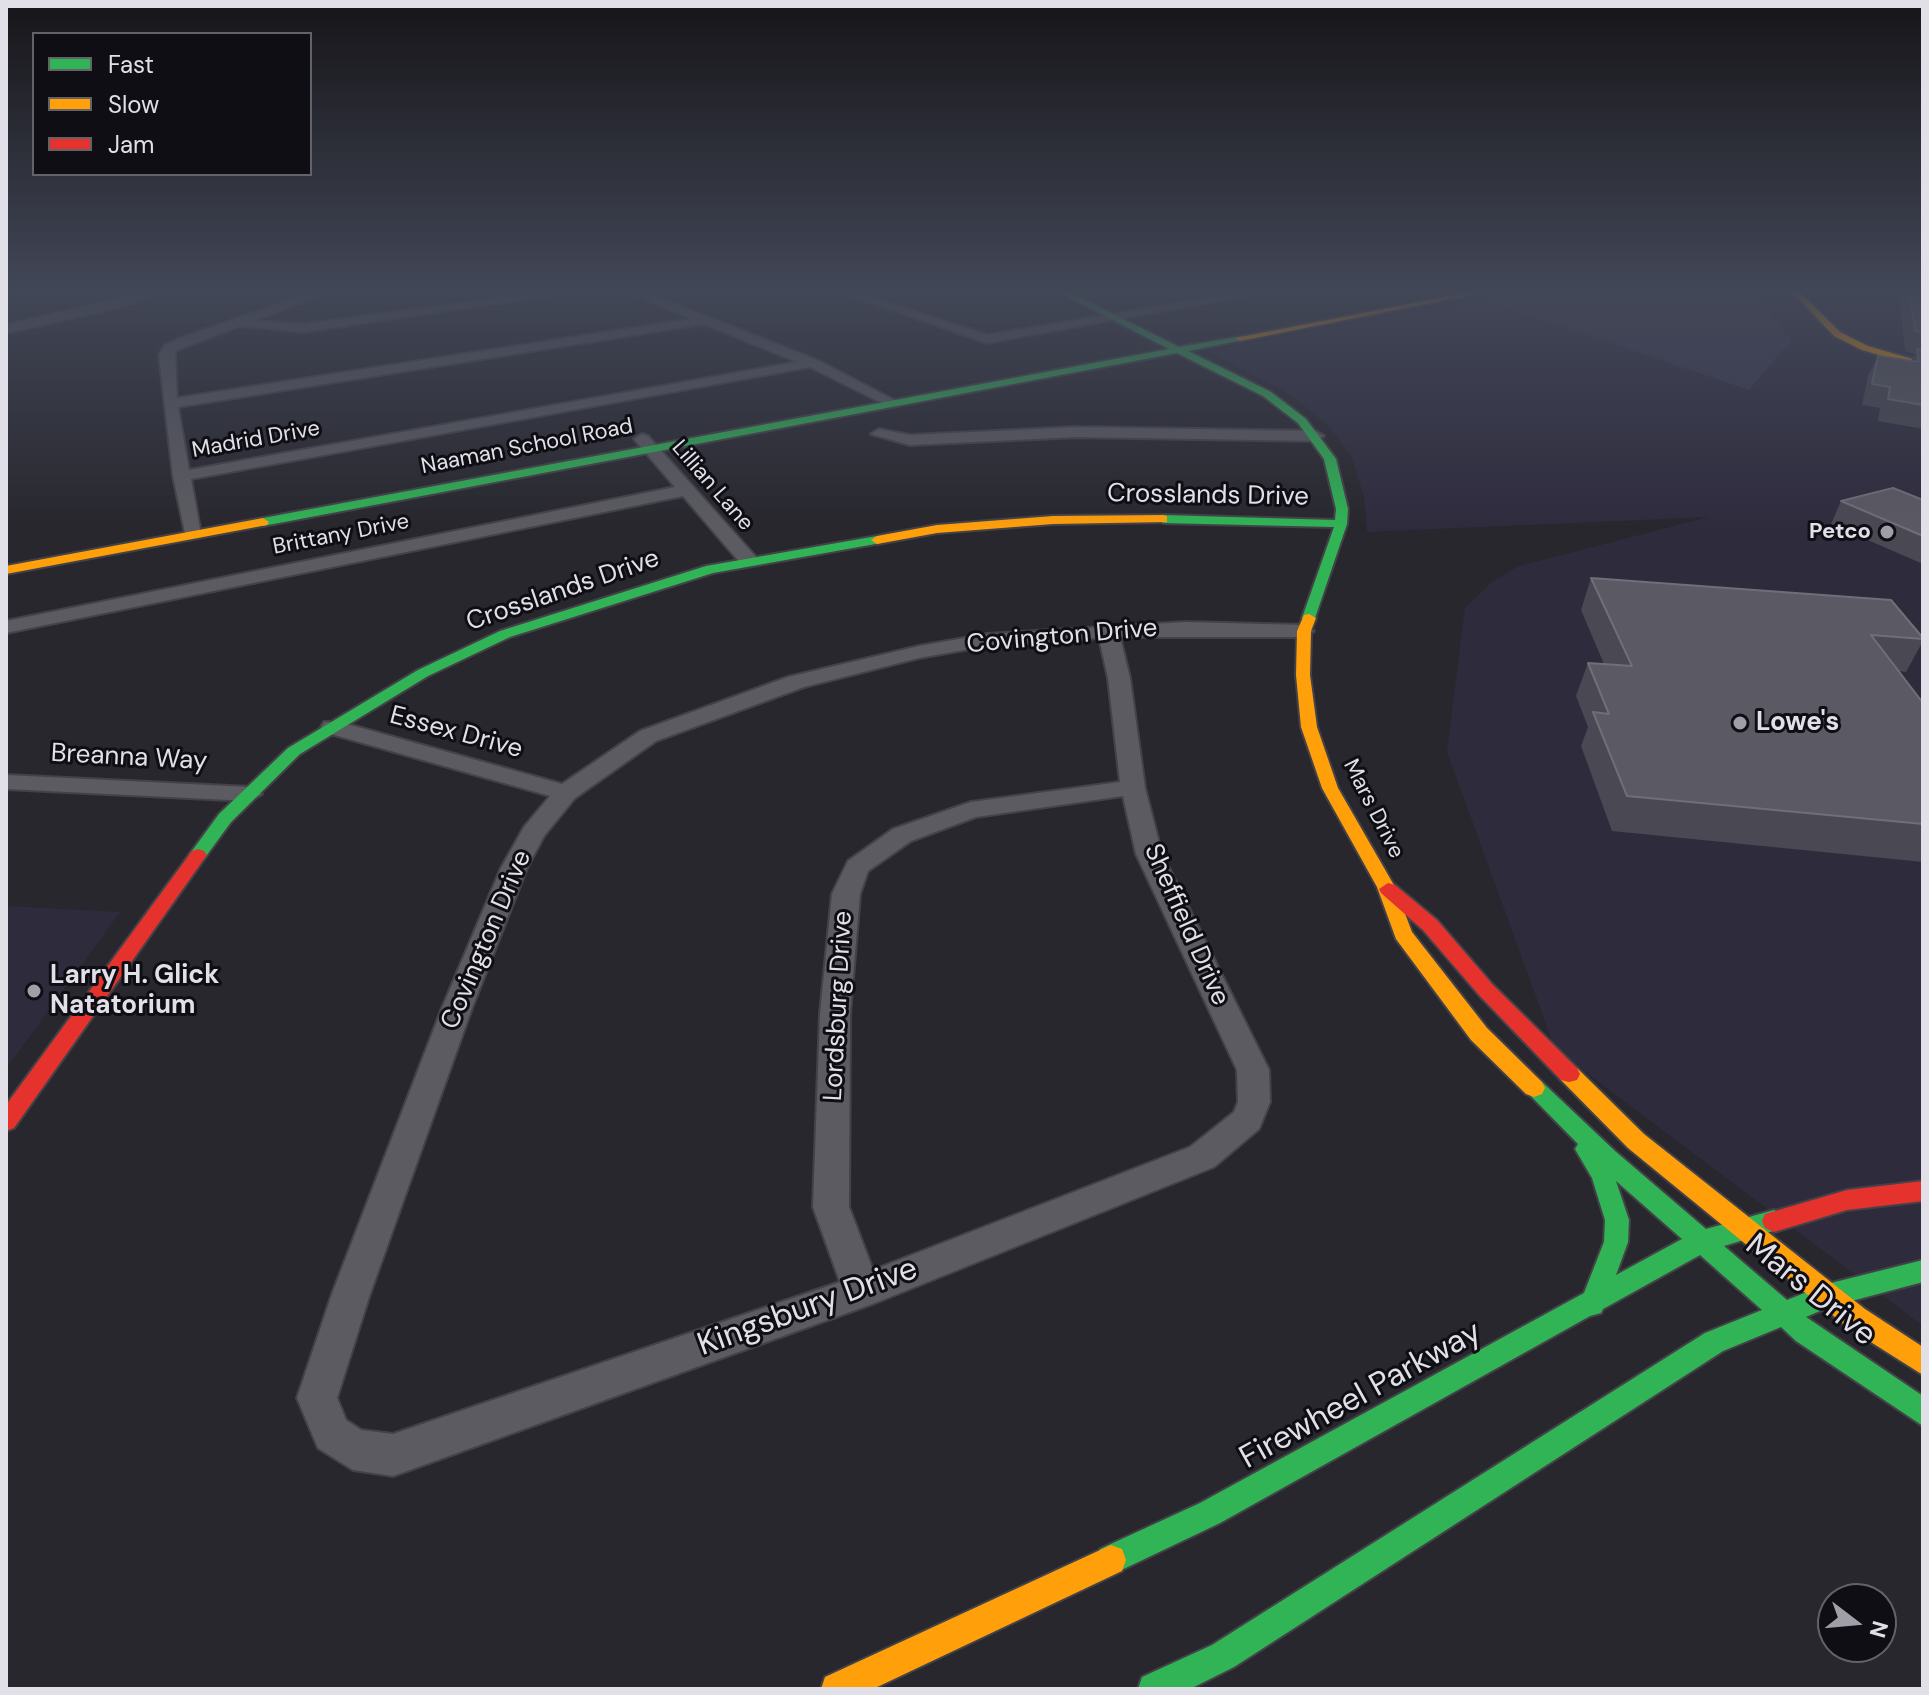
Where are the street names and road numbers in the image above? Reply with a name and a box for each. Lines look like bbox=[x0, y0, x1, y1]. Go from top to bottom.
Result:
street label: Naaman School Road bbox=[419, 414, 635, 480]
street label: Madrid Drive bbox=[190, 416, 322, 464]
street label: Lillian Lane bbox=[666, 435, 758, 537]
street label: Crosslands Drive bbox=[1107, 479, 1309, 513]
street label: Brittany Drive bbox=[271, 509, 411, 561]
street label: Crosslands Drive bbox=[462, 543, 664, 639]
street label: Covington Drive bbox=[965, 613, 1159, 661]
street label: Essex Drive bbox=[386, 700, 526, 766]
street label: Breanna Way bbox=[50, 738, 208, 778]
street label: Mars Drive bbox=[1337, 755, 1409, 863]
street label: Sheffield Drive bbox=[1136, 839, 1236, 1011]
street label: Covington Drive bbox=[435, 846, 539, 1034]
street label: Lordsburg Drive bbox=[818, 910, 860, 1102]
street label: Mars Drive bbox=[1737, 1227, 1883, 1355]
street label: Kingsbury Drive bbox=[693, 1250, 923, 1366]
street label: Firewheel Parkway bbox=[1234, 1314, 1488, 1478]

